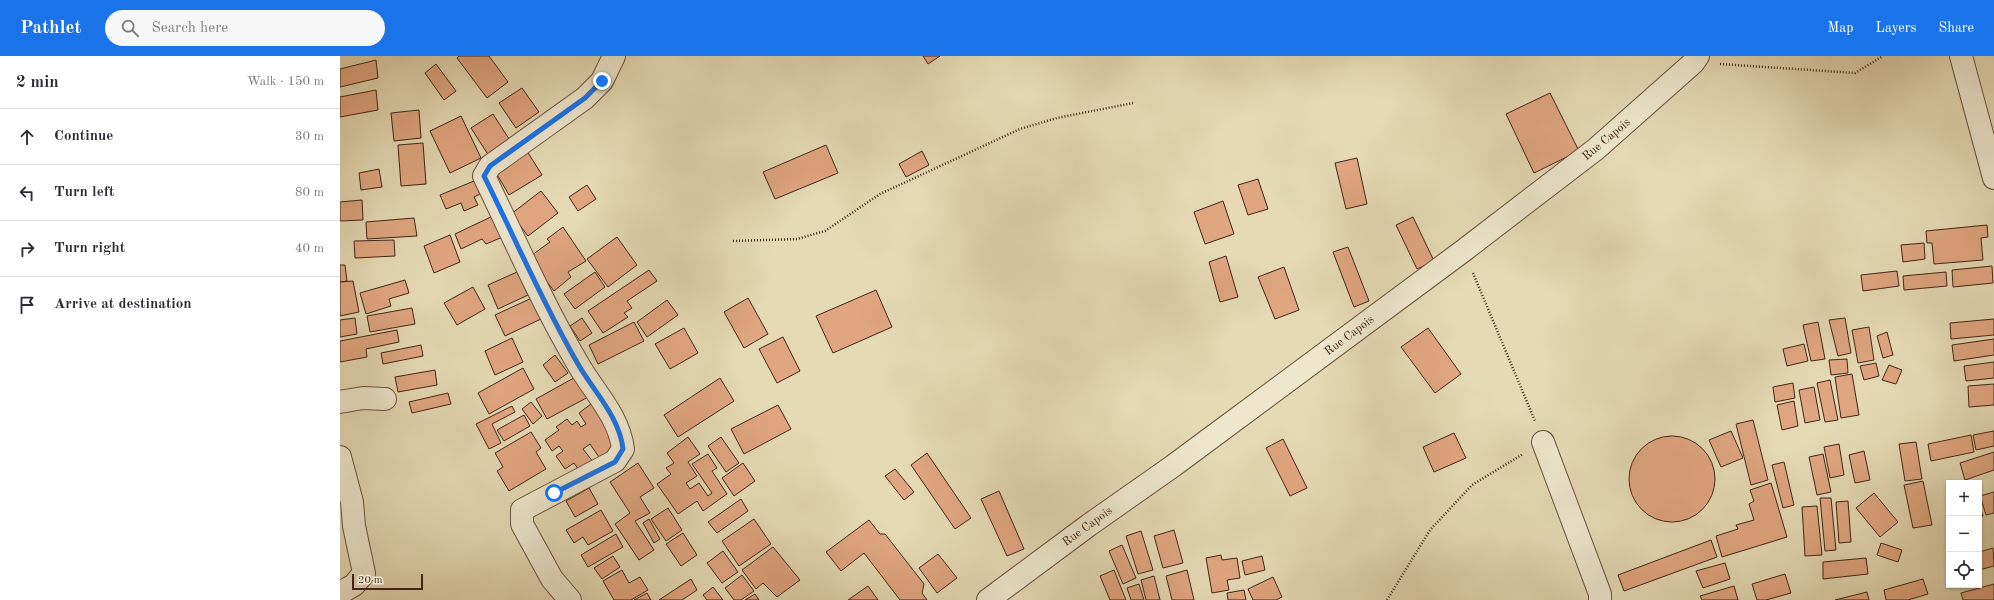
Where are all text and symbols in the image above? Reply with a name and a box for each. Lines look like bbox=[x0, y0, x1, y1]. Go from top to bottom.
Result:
search box bbox=[105, 10, 385, 46]
icon: search bbox=[119, 17, 141, 39]
text: Pathlet bbox=[20, 19, 81, 38]
text: Search here bbox=[151, 21, 228, 36]
text: Map bbox=[1828, 21, 1854, 35]
text: Layers bbox=[1876, 21, 1917, 35]
text: Share bbox=[1939, 21, 1974, 35]
route end bbox=[593, 72, 611, 90]
text: 2 min bbox=[16, 74, 59, 91]
text: Walk · 150 m bbox=[247, 75, 324, 88]
street label: Rue Capois bbox=[1580, 116, 1633, 163]
icon: ahead bbox=[16, 126, 38, 148]
text: Continue bbox=[54, 129, 113, 144]
text: 30 m bbox=[295, 130, 324, 143]
icon: left bbox=[16, 182, 38, 204]
text: Turn left bbox=[54, 185, 114, 200]
text: 80 m bbox=[295, 186, 324, 199]
icon: right bbox=[16, 238, 38, 260]
text: Turn right bbox=[54, 241, 125, 256]
text: 40 m bbox=[295, 242, 324, 255]
icon: arrive bbox=[16, 294, 38, 316]
text: Arrive at destination bbox=[54, 297, 192, 312]
street label: Rue Capois bbox=[1323, 313, 1377, 358]
map controls bbox=[1946, 480, 1982, 588]
button: + bbox=[1946, 480, 1982, 516]
route start bbox=[545, 484, 563, 502]
street label: Rue Capois bbox=[1060, 505, 1115, 549]
button: − bbox=[1946, 516, 1982, 552]
button: locate bbox=[1946, 552, 1982, 588]
scale bar bbox=[352, 572, 423, 591]
text: 20 m bbox=[358, 575, 383, 586]

